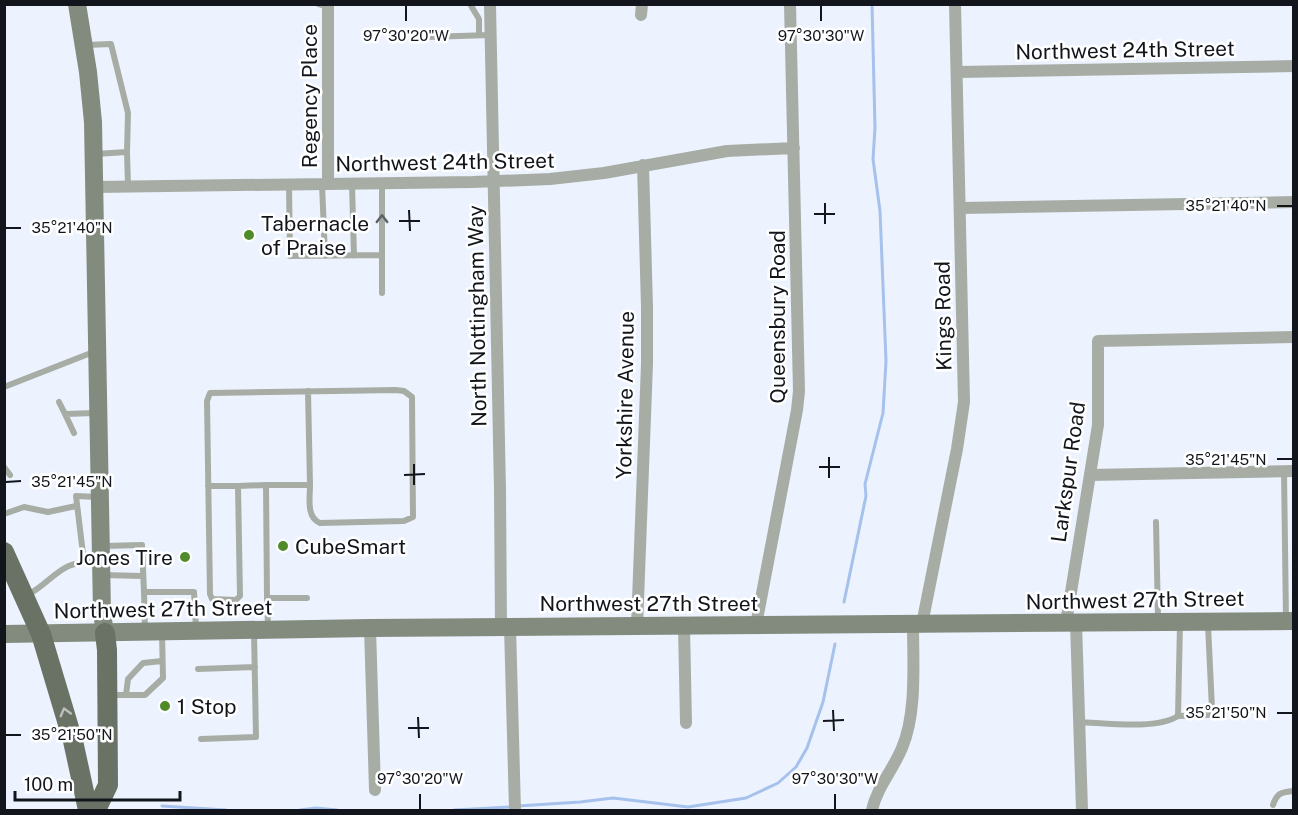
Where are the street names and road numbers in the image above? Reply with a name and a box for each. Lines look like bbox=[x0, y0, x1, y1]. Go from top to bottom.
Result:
street label: Regency Place bbox=[297, 24, 322, 168]
street label: Northwest 24th Street bbox=[1015, 36, 1235, 64]
street label: Northwest 24th Street bbox=[335, 148, 555, 176]
street label: North Nottingham Way bbox=[463, 205, 491, 427]
street label: Queensbury Road bbox=[765, 230, 790, 404]
street label: Kings Road bbox=[930, 261, 956, 371]
street label: Yorkshire Avenue bbox=[611, 311, 639, 479]
street label: Larkspur Road bbox=[1046, 400, 1090, 544]
street label: Northwest 27th Street bbox=[1025, 586, 1245, 614]
street label: Northwest 27th Street bbox=[540, 591, 758, 616]
street label: Northwest 27th Street bbox=[53, 595, 273, 623]

